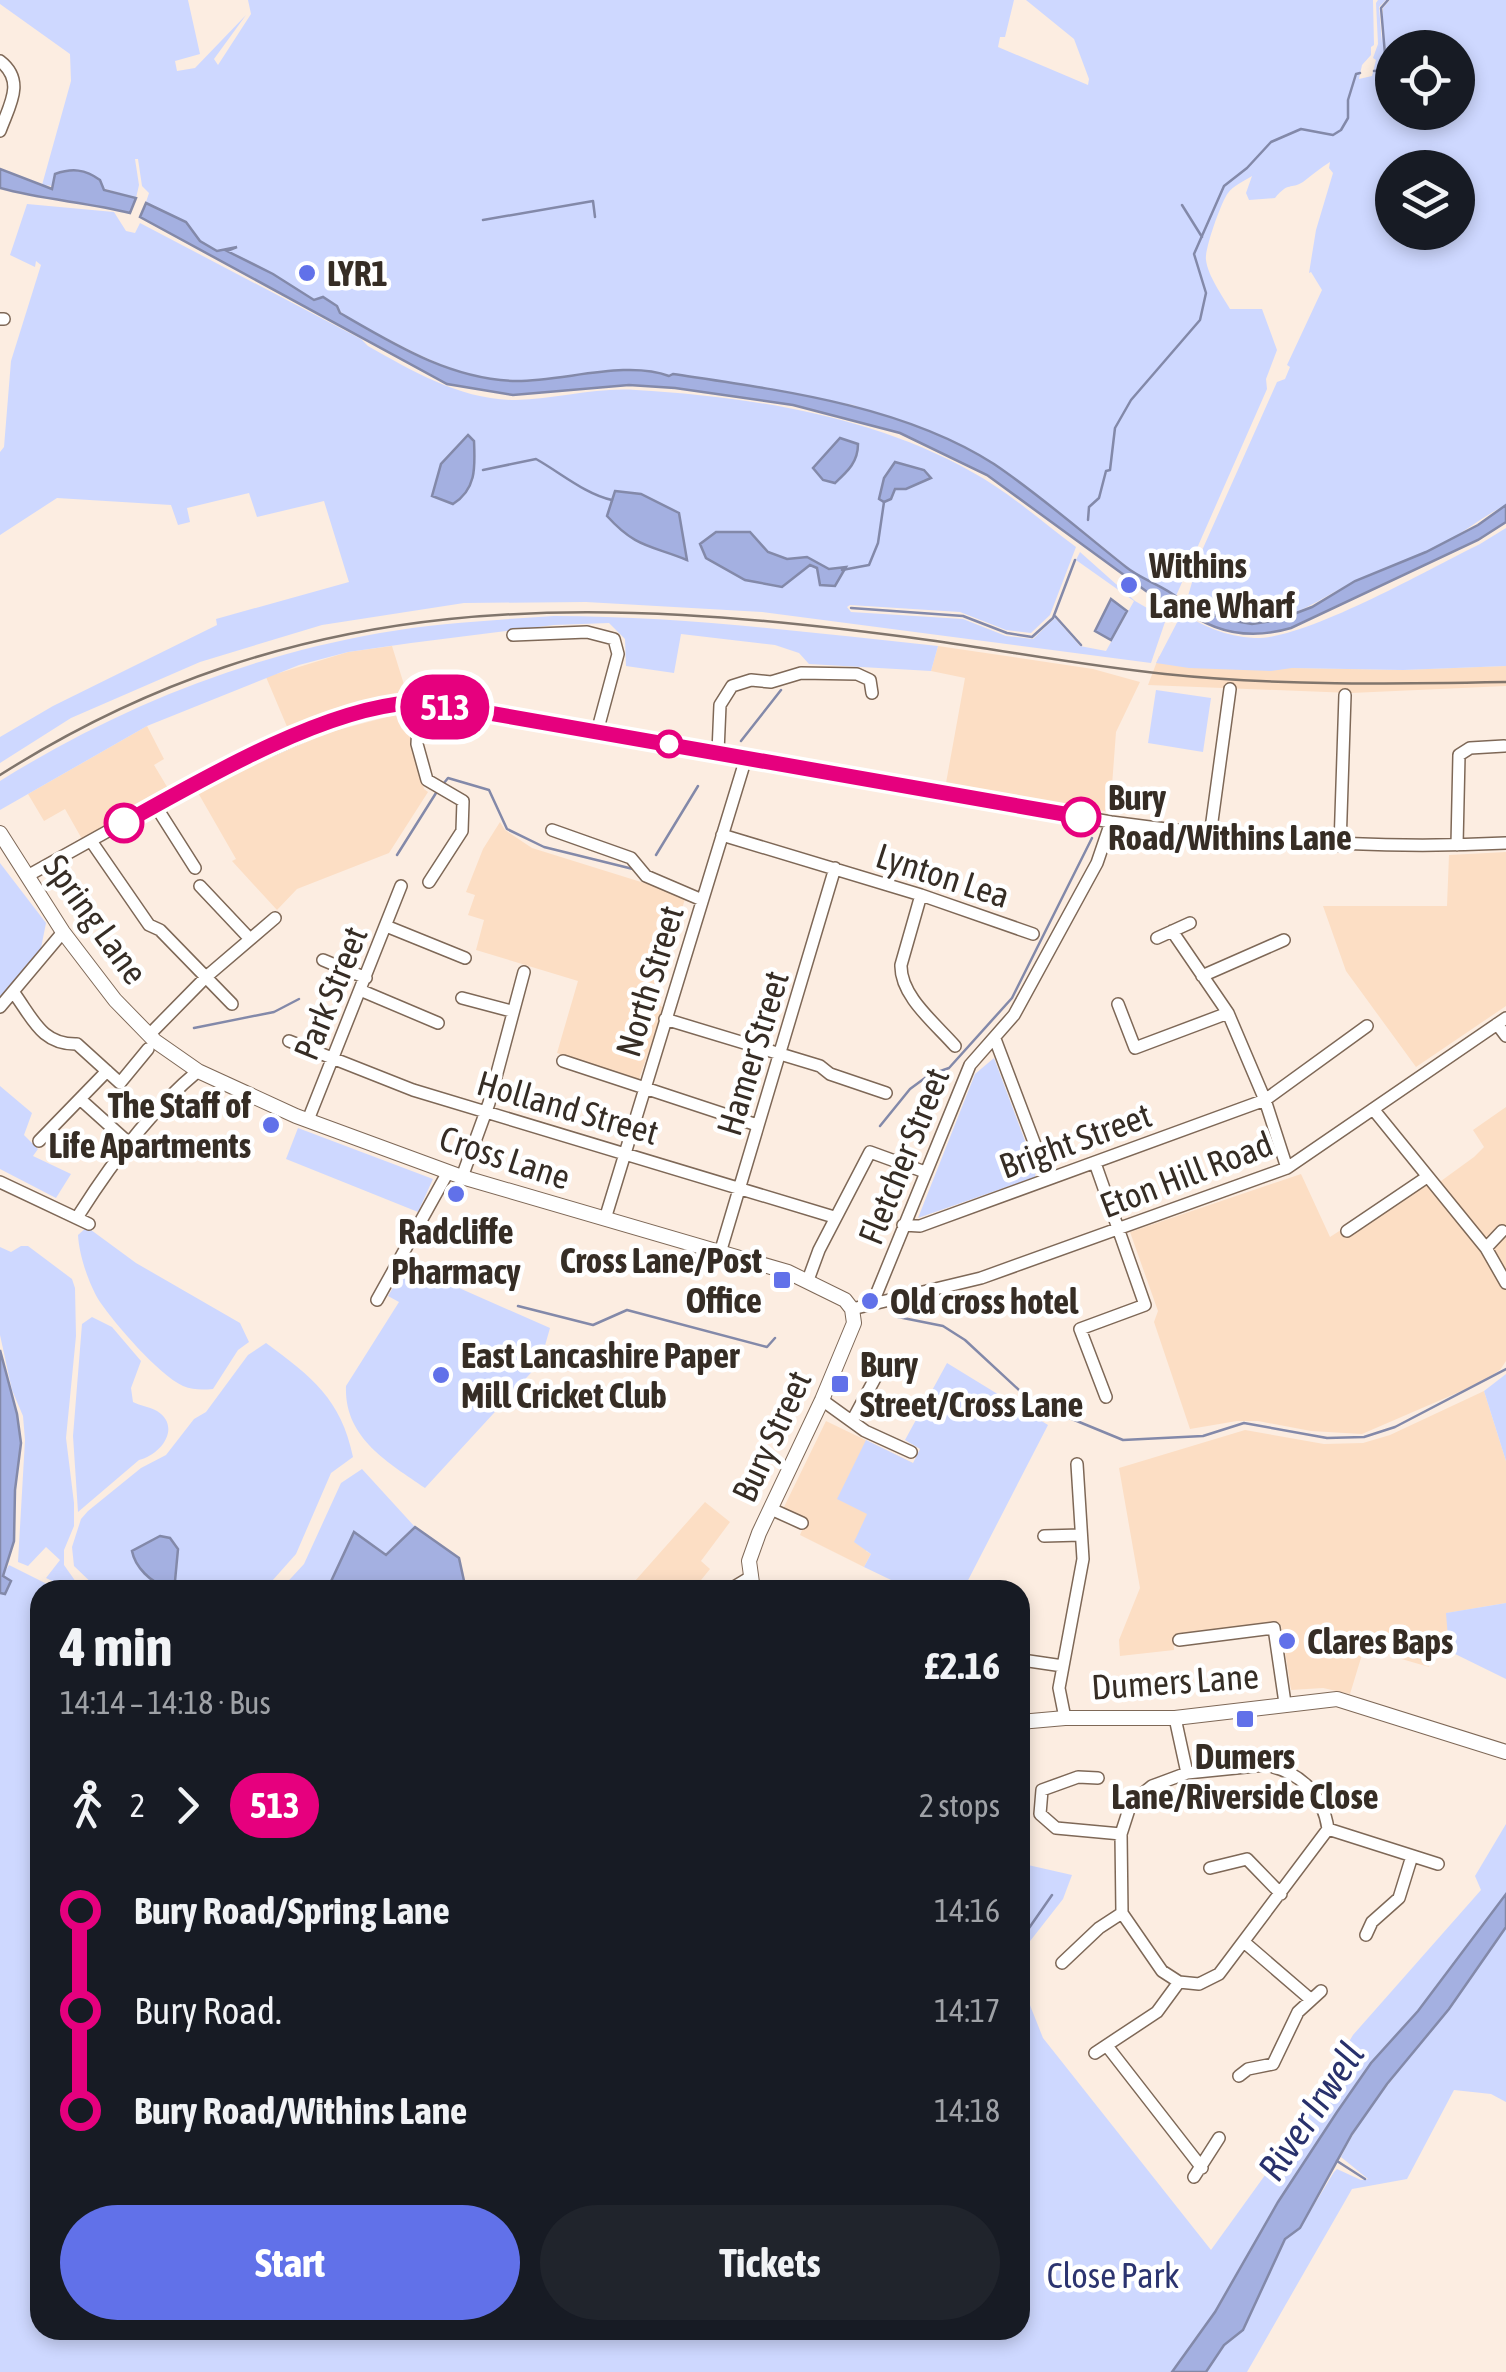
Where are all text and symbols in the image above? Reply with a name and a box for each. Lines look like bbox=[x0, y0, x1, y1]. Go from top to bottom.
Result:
map controls bbox=[1375, 30, 1475, 250]
button: locate bbox=[1375, 30, 1475, 130]
button: layers bbox=[1375, 150, 1475, 250]
place label: LYR1 bbox=[327, 253, 388, 293]
marker: LYR1 bbox=[296, 262, 318, 284]
place label: Withins Lane Wharf bbox=[1148, 545, 1295, 625]
marker: Withins Lane Wharf bbox=[1118, 574, 1140, 596]
line badge: 513 bbox=[388, 674, 502, 740]
text: 513 bbox=[420, 687, 470, 727]
unlabelled marker bbox=[656, 731, 682, 757]
place label: Bury Road/Withins Lane bbox=[1108, 777, 1352, 857]
marker: Bury Road/Withins Lane bbox=[1062, 798, 1100, 836]
unlabelled marker bbox=[105, 804, 143, 842]
street label: Lynton Lea bbox=[871, 835, 1015, 915]
street label: Spring Lane bbox=[36, 847, 156, 991]
street label: North Street bbox=[607, 901, 691, 1061]
street label: Park Street bbox=[285, 921, 375, 1065]
street label: Hamer Street bbox=[708, 966, 796, 1140]
street label: Holland Street bbox=[473, 1062, 663, 1152]
street label: Fletcher Street bbox=[850, 1062, 956, 1250]
place label: The Staff of Life Apartments bbox=[48, 1085, 251, 1165]
street label: Bright Street bbox=[994, 1094, 1156, 1186]
marker: The Staff of Life Apartments bbox=[260, 1114, 282, 1136]
street label: Cross Lane bbox=[435, 1117, 575, 1197]
street label: Eton Hill Road bbox=[1094, 1123, 1278, 1225]
marker: Radcliffe Pharmacy bbox=[445, 1183, 467, 1205]
place label: Radcliffe Pharmacy bbox=[391, 1211, 521, 1291]
place label: Cross Lane/Post Office bbox=[560, 1240, 762, 1320]
marker: Cross Lane/Post Office bbox=[771, 1269, 793, 1291]
place label: Old cross hotel bbox=[890, 1281, 1079, 1321]
marker: Old cross hotel bbox=[859, 1290, 881, 1312]
place label: East Lancashire Paper Mill Cricket Club bbox=[461, 1335, 740, 1415]
place label: Bury Street/Cross Lane bbox=[860, 1344, 1083, 1424]
marker: East Lancashire Paper Mill Cricket Club bbox=[430, 1364, 452, 1386]
street label: Bury Street bbox=[723, 1364, 819, 1508]
marker: Bury Street/Cross Lane bbox=[829, 1373, 851, 1395]
text: 4 min bbox=[60, 1615, 172, 1678]
place label: Clares Baps bbox=[1307, 1621, 1453, 1661]
marker: Clares Baps bbox=[1276, 1630, 1298, 1652]
text: £2.16 bbox=[924, 1644, 1000, 1687]
street label: Dumers Lane bbox=[1090, 1655, 1260, 1707]
text: 14:14 – 14:18 · Bus bbox=[60, 1684, 271, 1721]
marker: Dumers Lane/Riverside Close bbox=[1234, 1708, 1256, 1730]
place label: Dumers Lane/Riverside Close bbox=[1111, 1736, 1379, 1816]
icon: walk bbox=[60, 1778, 115, 1833]
icon: forward bbox=[160, 1778, 215, 1833]
text: 513 bbox=[250, 1785, 299, 1825]
text: 2 bbox=[130, 1787, 145, 1824]
text: 2 stops bbox=[919, 1787, 1000, 1824]
text: Bury Road/Spring Lane bbox=[134, 1889, 450, 1932]
text: 14:16 bbox=[934, 1892, 1000, 1929]
text: Bury Road. bbox=[134, 1989, 282, 2032]
text: 14:17 bbox=[934, 1992, 1000, 2029]
water label: River Irwell bbox=[1249, 2034, 1373, 2188]
text: Bury Road/Withins Lane bbox=[134, 2089, 467, 2132]
text: 14:18 bbox=[934, 2092, 1000, 2129]
button: Start bbox=[60, 2205, 520, 2320]
button: Tickets bbox=[540, 2205, 1000, 2320]
park label: Close Park bbox=[1047, 2255, 1179, 2295]

